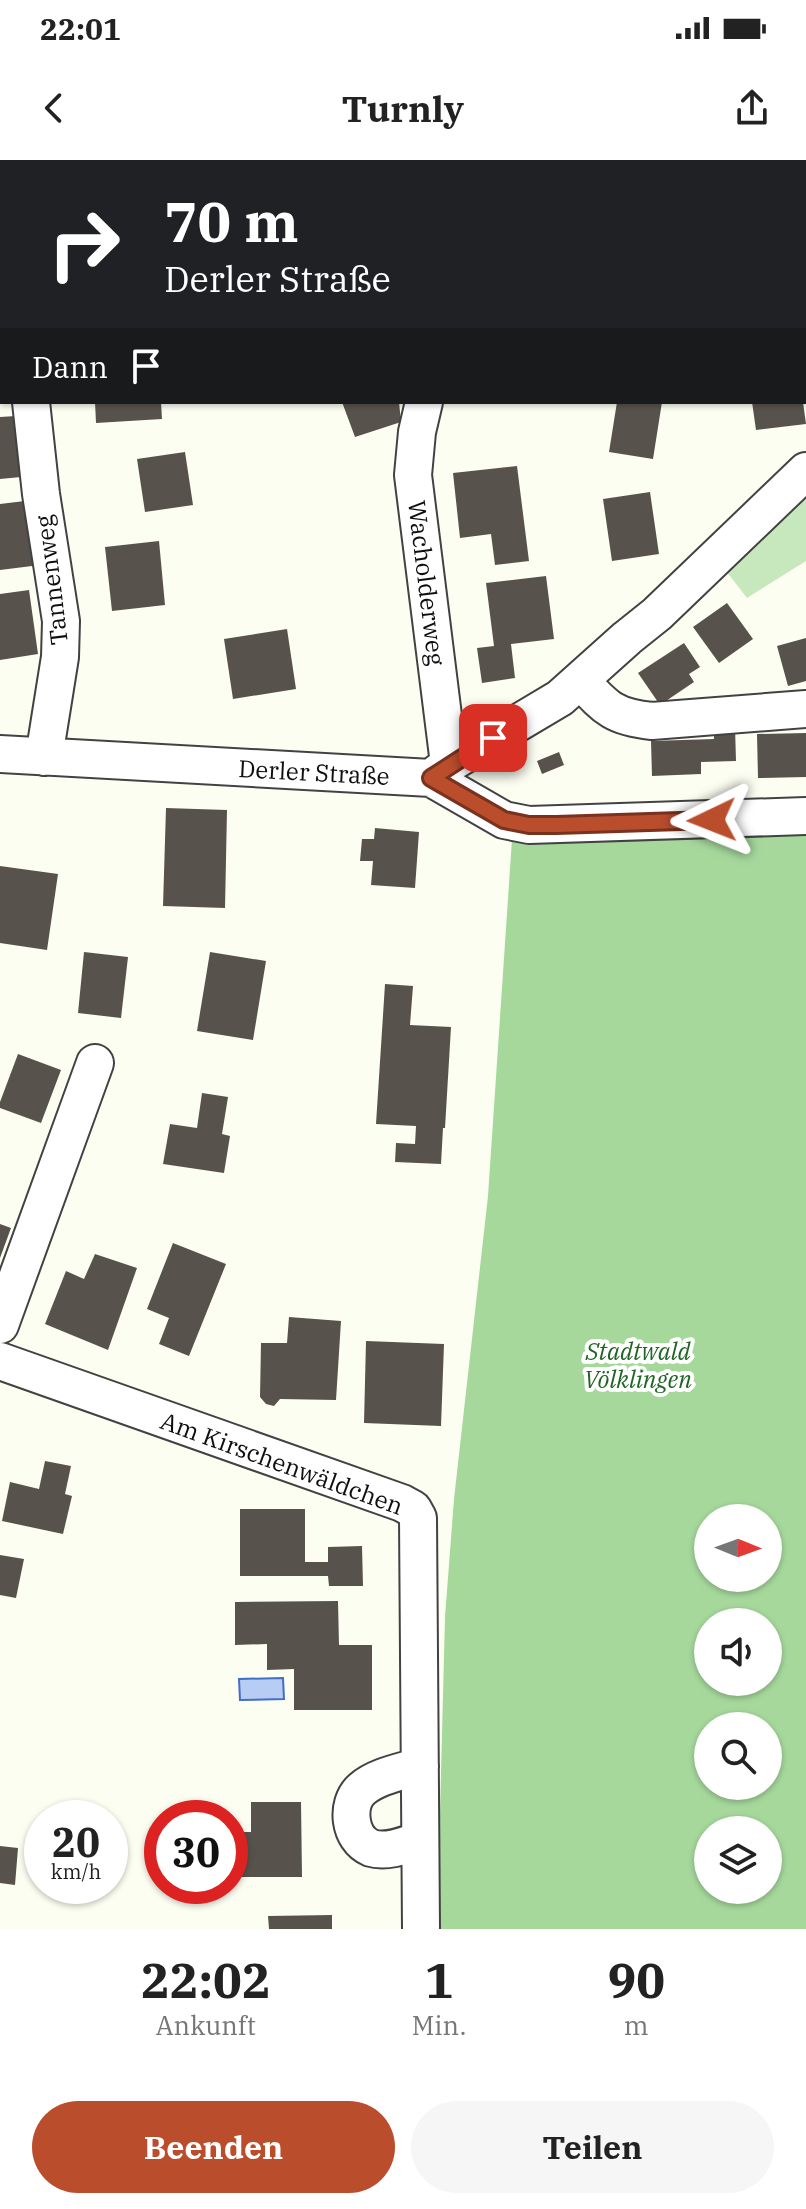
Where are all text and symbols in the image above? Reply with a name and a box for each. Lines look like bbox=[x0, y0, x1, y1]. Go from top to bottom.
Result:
text: 22:01 bbox=[40, 9, 121, 48]
text: Turnly bbox=[342, 85, 464, 132]
icon: back bbox=[32, 86, 76, 130]
icon: share bbox=[730, 86, 774, 130]
text: 70 m bbox=[164, 185, 299, 257]
icon: right bbox=[32, 192, 136, 296]
text: Derler Straße bbox=[164, 255, 391, 302]
icon: arrive bbox=[124, 344, 168, 388]
text: Dann bbox=[32, 347, 108, 386]
street label: Wacholderweg bbox=[401, 499, 453, 667]
street label: Tannenweg bbox=[27, 513, 75, 647]
pin bbox=[459, 704, 527, 772]
icon: arrive bbox=[471, 716, 515, 760]
street label: Derler Straße bbox=[238, 752, 390, 792]
position arrow bbox=[670, 778, 754, 862]
park label: Stadtwald Völklingen bbox=[584, 1335, 692, 1395]
street label: Am Kirschenwäldchen bbox=[156, 1404, 408, 1522]
north arrow bbox=[694, 1504, 782, 1592]
map controls bbox=[694, 1504, 782, 1904]
button: sound bbox=[694, 1608, 782, 1696]
button: search bbox=[694, 1712, 782, 1800]
speed limit sign: 30 bbox=[144, 1800, 248, 1904]
text: 20 bbox=[52, 1816, 100, 1868]
button: layers bbox=[694, 1816, 782, 1904]
text: km/h bbox=[51, 1858, 101, 1885]
text: 22:02 bbox=[141, 1949, 271, 2011]
text: 1 bbox=[425, 1949, 453, 2011]
text: 90 bbox=[607, 1949, 665, 2011]
text: Ankunft bbox=[156, 2008, 256, 2042]
text: Min. bbox=[412, 2008, 466, 2042]
text: m bbox=[624, 2008, 649, 2042]
button: Beenden bbox=[32, 2101, 395, 2193]
button: Teilen bbox=[411, 2101, 774, 2193]

